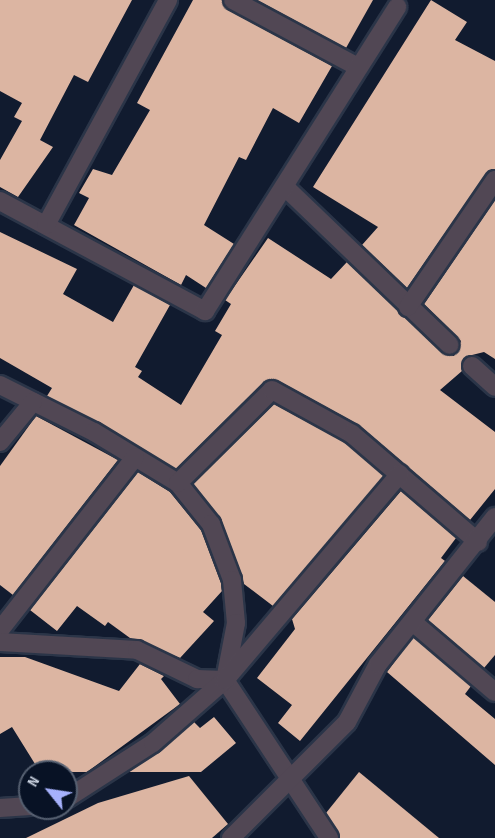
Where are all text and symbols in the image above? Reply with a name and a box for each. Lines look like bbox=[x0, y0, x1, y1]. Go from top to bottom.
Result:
north arrow bbox=[18, 760, 78, 820]
text: N bbox=[23, 773, 44, 790]

